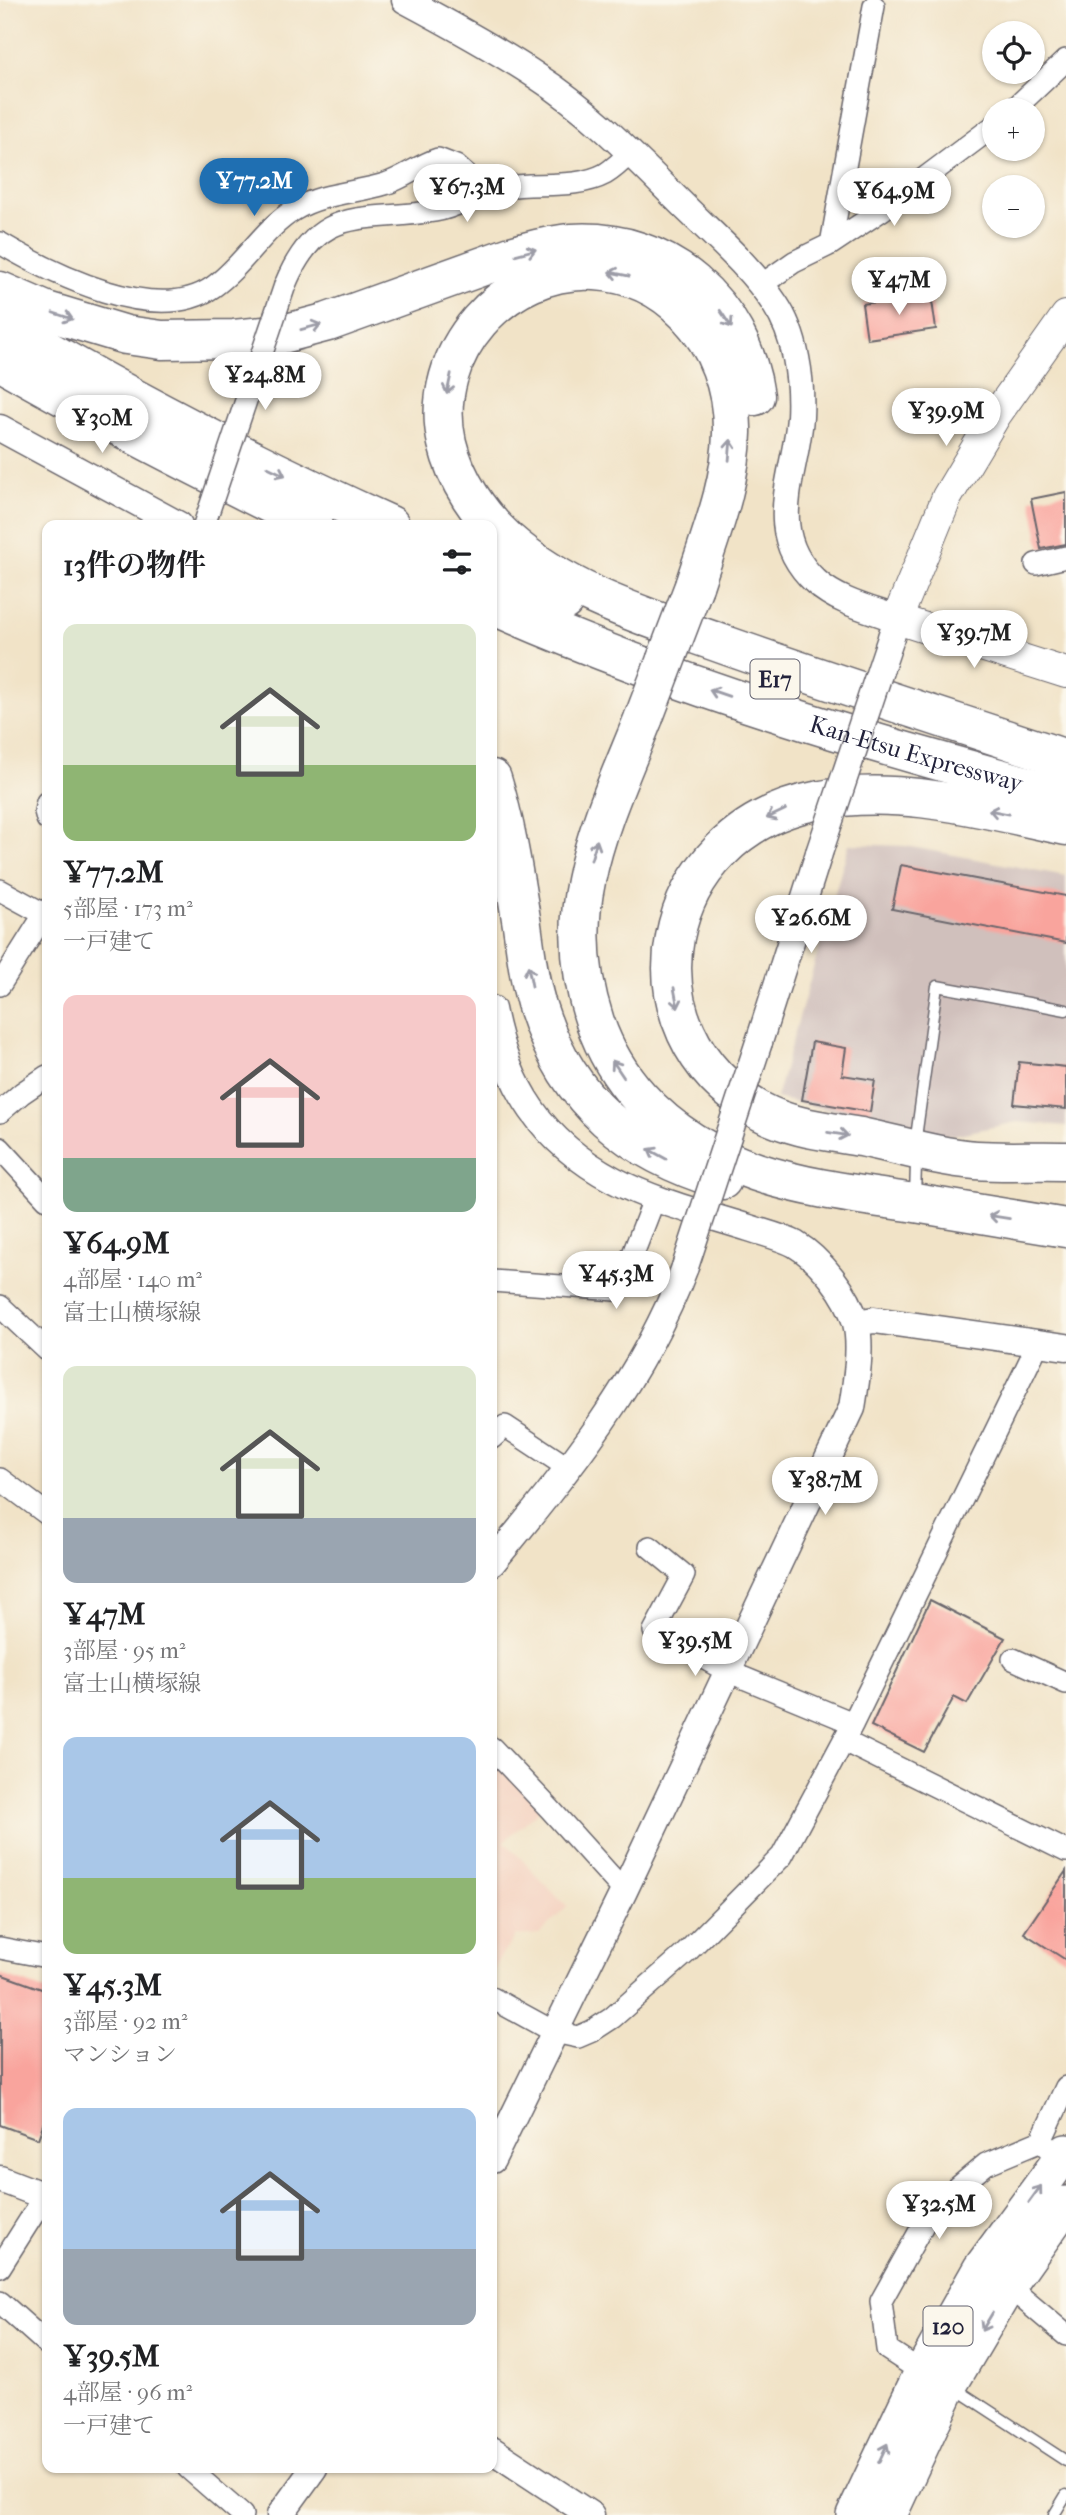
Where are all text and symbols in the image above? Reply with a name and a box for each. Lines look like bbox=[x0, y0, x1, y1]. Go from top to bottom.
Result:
map controls bbox=[982, 21, 1045, 238]
button: locate bbox=[982, 21, 1045, 84]
button: + bbox=[982, 98, 1045, 161]
pin: ¥77.2M bbox=[197, 158, 311, 218]
pin: ¥67.3M bbox=[410, 164, 524, 224]
text: ¥77.2M bbox=[216, 167, 293, 194]
pin: ¥64.9M bbox=[837, 168, 951, 228]
text: ¥67.3M bbox=[429, 173, 505, 200]
button: − bbox=[982, 175, 1045, 238]
text: ¥64.9M bbox=[853, 177, 935, 204]
one-way arrow bbox=[514, 245, 536, 258]
pin: ¥47M bbox=[858, 258, 940, 317]
text: ¥47M bbox=[868, 266, 930, 293]
one-way arrow bbox=[608, 267, 631, 281]
one-way arrow bbox=[719, 309, 733, 328]
one-way arrow bbox=[52, 311, 74, 324]
one-way arrow bbox=[300, 319, 322, 332]
pin: ¥24.8M bbox=[208, 352, 322, 412]
text: ¥24.8M bbox=[225, 361, 305, 388]
one-way arrow bbox=[441, 372, 455, 395]
pin: ¥39.9M bbox=[889, 388, 1003, 448]
pin: ¥30M bbox=[61, 396, 143, 455]
text: ¥39.9M bbox=[908, 397, 984, 424]
text: ¥30M bbox=[71, 404, 133, 431]
one-way arrow bbox=[724, 439, 737, 462]
one-way arrow bbox=[265, 464, 286, 478]
icon: filters bbox=[438, 543, 476, 581]
text: 13件の物件 bbox=[63, 548, 206, 583]
pin: ¥39.7M bbox=[917, 610, 1031, 670]
text: ¥39.7M bbox=[937, 619, 1011, 646]
road number: E17 bbox=[750, 660, 800, 698]
icon: home bbox=[207, 669, 333, 795]
one-way arrow bbox=[708, 686, 730, 699]
street label: Kan-Etsu Expressway bbox=[806, 710, 1027, 798]
one-way arrow bbox=[988, 805, 1011, 819]
one-way arrow bbox=[765, 808, 787, 821]
one-way arrow bbox=[588, 839, 601, 862]
text: ¥77.2M bbox=[63, 855, 163, 890]
text: 5部屋 · 173 m² bbox=[63, 895, 193, 922]
pin: ¥26.6M bbox=[754, 895, 868, 955]
text: ¥26.6M bbox=[771, 904, 851, 931]
text: 一戸建て bbox=[63, 928, 155, 955]
one-way arrow bbox=[523, 965, 537, 988]
one-way arrow bbox=[670, 986, 683, 1009]
icon: home bbox=[207, 1040, 333, 1166]
one-way arrow bbox=[610, 1060, 625, 1079]
one-way arrow bbox=[826, 1128, 849, 1141]
one-way arrow bbox=[647, 1147, 668, 1161]
one-way arrow bbox=[988, 1210, 1011, 1223]
text: ¥64.9M bbox=[63, 1226, 170, 1261]
pin: ¥45.3M bbox=[559, 1252, 673, 1311]
text: ¥45.3M bbox=[578, 1260, 654, 1287]
text: 4部屋 · 140 m² bbox=[63, 1266, 202, 1293]
text: 富士山横塚線 bbox=[63, 1299, 201, 1326]
icon: home bbox=[207, 1411, 333, 1537]
pin: ¥38.7M bbox=[768, 1458, 882, 1517]
text: ¥38.7M bbox=[788, 1466, 862, 1493]
text: ¥47M bbox=[63, 1597, 145, 1632]
pin: ¥39.5M bbox=[638, 1618, 752, 1678]
text: ¥39.5M bbox=[658, 1627, 732, 1654]
text: 3部屋 · 95 m² bbox=[63, 1637, 185, 1664]
text: 富士山横塚線 bbox=[63, 1670, 201, 1697]
icon: home bbox=[207, 1782, 333, 1908]
text: ¥45.3M bbox=[63, 1968, 162, 2003]
text: 3部屋 · 92 m² bbox=[63, 2008, 187, 2035]
text: マンション bbox=[63, 2041, 177, 2068]
icon: home bbox=[207, 2153, 333, 2279]
pin: ¥32.5M bbox=[882, 2182, 996, 2241]
one-way arrow bbox=[1027, 2185, 1042, 2204]
text: ¥32.5M bbox=[902, 2190, 976, 2217]
road number: 120 bbox=[923, 2306, 972, 2346]
one-way arrow bbox=[980, 2311, 994, 2331]
text: ¥39.5M bbox=[63, 2339, 159, 2374]
text: 4部屋 · 96 m² bbox=[63, 2379, 192, 2406]
text: 一戸建て bbox=[63, 2412, 155, 2439]
one-way arrow bbox=[877, 2443, 891, 2464]

